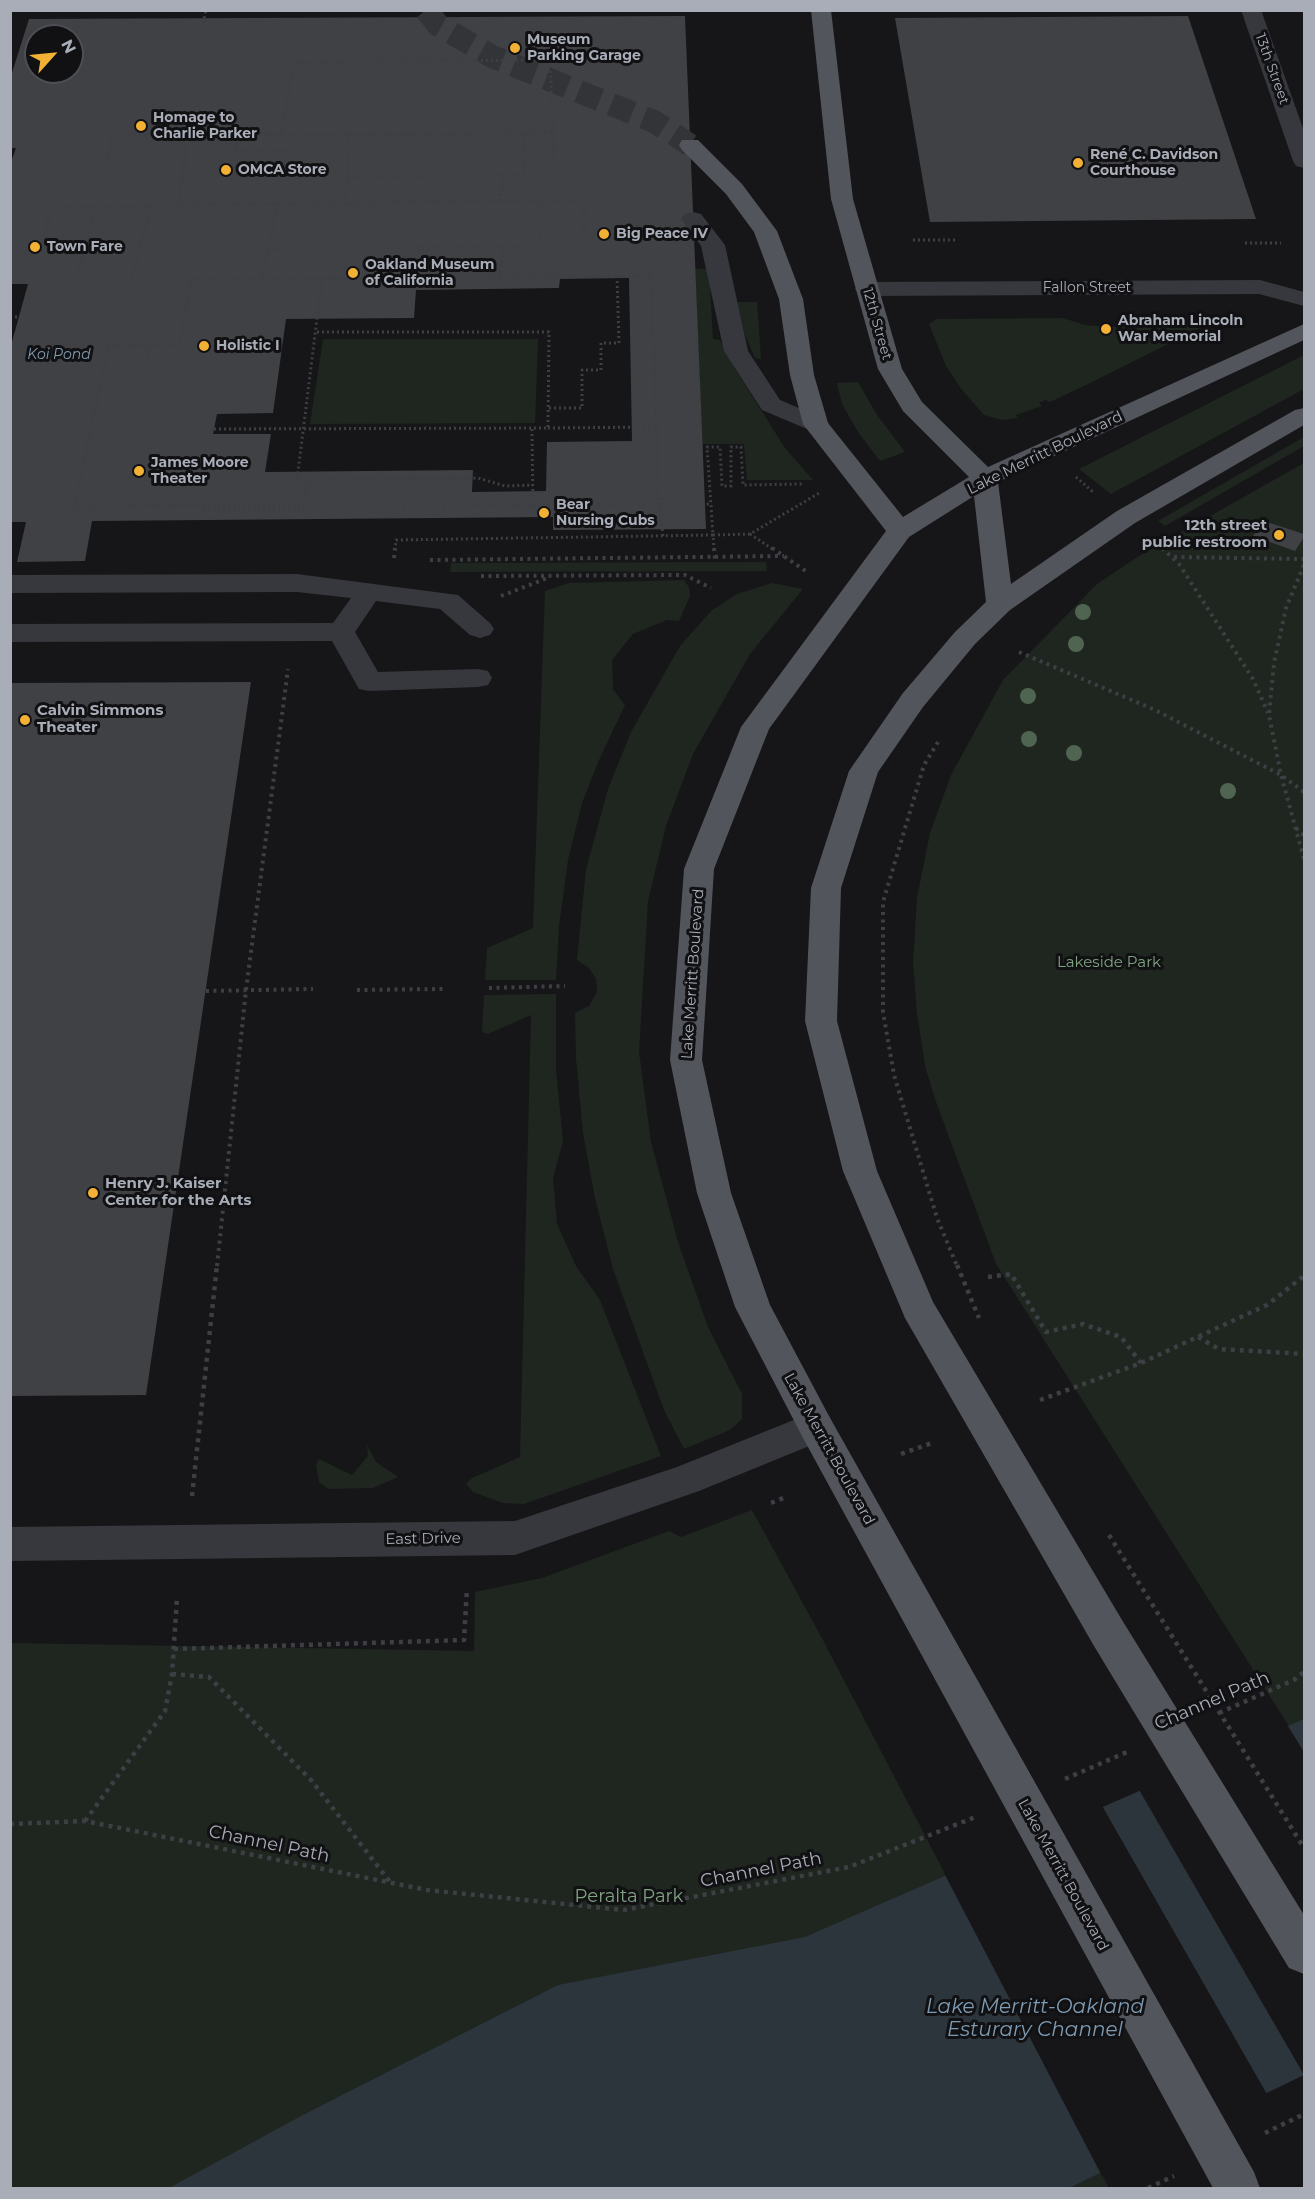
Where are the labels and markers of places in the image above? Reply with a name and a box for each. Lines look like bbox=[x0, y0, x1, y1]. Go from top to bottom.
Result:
place label: Museum Parking Garage bbox=[527, 32, 641, 64]
marker: Museum Parking Garage bbox=[508, 41, 522, 55]
place label: Homage to Charlie Parker bbox=[153, 110, 257, 142]
marker: Homage to Charlie Parker bbox=[134, 119, 148, 133]
place label: René C. Davidson Courthouse bbox=[1090, 147, 1218, 180]
marker: René C. Davidson Courthouse bbox=[1071, 156, 1085, 170]
place label: OMCA Store bbox=[238, 162, 327, 178]
marker: OMCA Store bbox=[219, 163, 233, 177]
place label: Big Peace IV bbox=[616, 226, 708, 242]
marker: Big Peace IV bbox=[597, 227, 611, 241]
place label: Town Fare bbox=[47, 239, 123, 255]
marker: Town Fare bbox=[28, 240, 42, 254]
place label: Oakland Museum of California bbox=[365, 257, 494, 290]
marker: Oakland Museum of California bbox=[346, 266, 360, 280]
place label: Abraham Lincoln War Memorial bbox=[1118, 313, 1243, 346]
marker: Abraham Lincoln War Memorial bbox=[1099, 322, 1113, 336]
place label: Holistic I bbox=[216, 338, 279, 354]
marker: Holistic I bbox=[197, 339, 211, 353]
place label: James Moore Theater bbox=[151, 455, 249, 488]
marker: James Moore Theater bbox=[132, 464, 146, 478]
place label: Bear Nursing Cubs bbox=[556, 497, 655, 530]
marker: Bear Nursing Cubs bbox=[537, 506, 551, 520]
place label: 12th street public restroom bbox=[1142, 517, 1267, 552]
marker: 12th street public restroom bbox=[1272, 528, 1286, 542]
place label: Calvin Simmons Theater bbox=[37, 702, 163, 737]
marker: Calvin Simmons Theater bbox=[18, 713, 32, 727]
place label: Henry J. Kaiser Center for the Arts bbox=[105, 1175, 251, 1210]
marker: Henry J. Kaiser Center for the Arts bbox=[86, 1186, 100, 1200]

